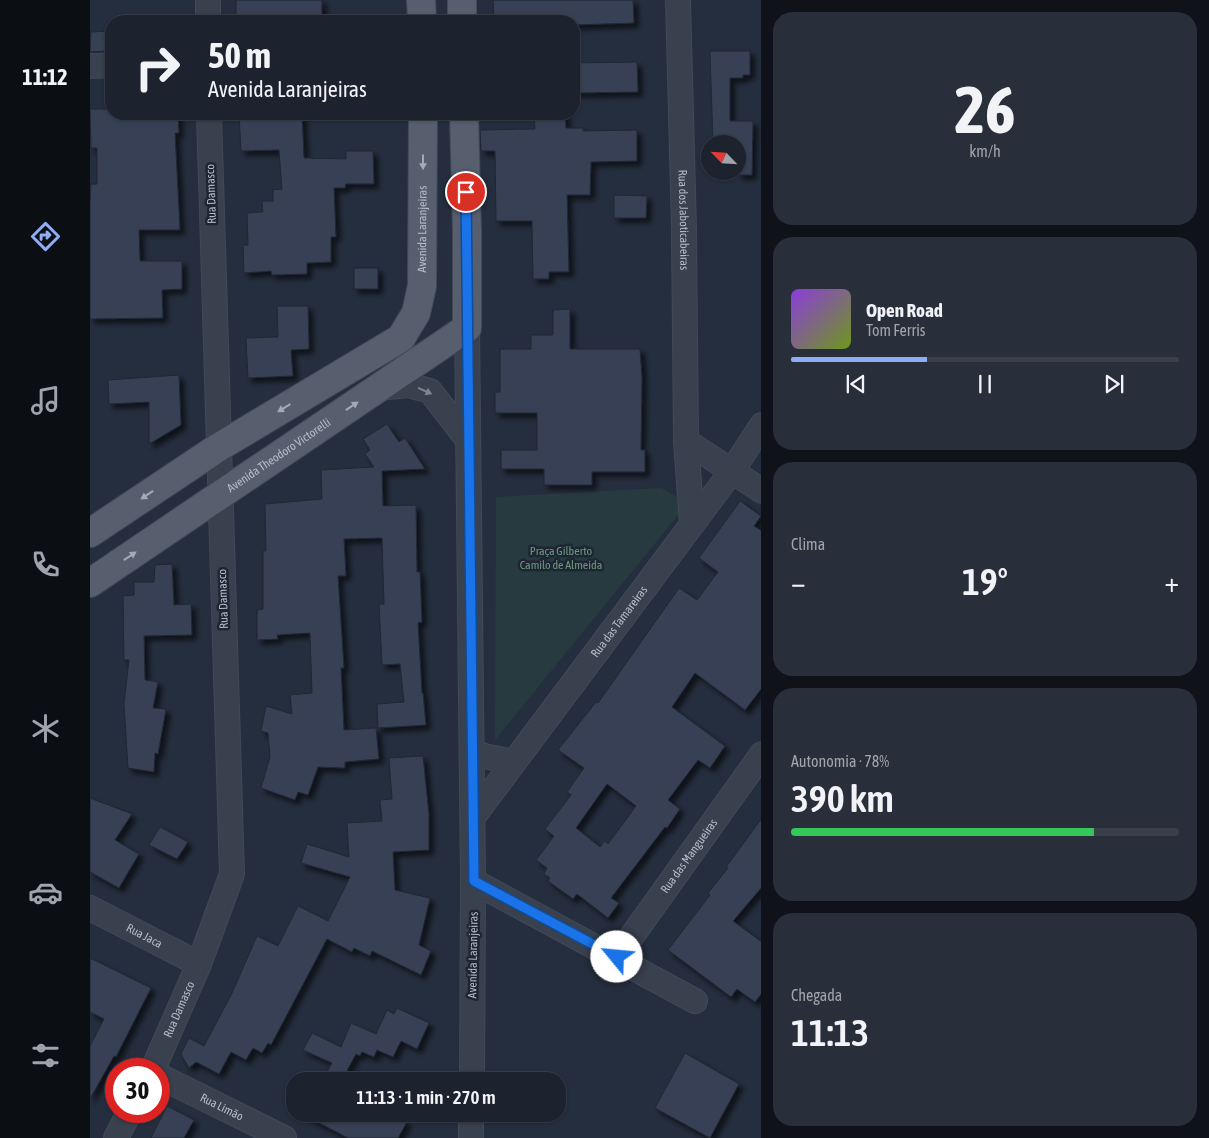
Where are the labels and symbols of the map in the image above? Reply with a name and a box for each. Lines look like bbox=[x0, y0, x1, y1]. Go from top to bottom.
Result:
north arrow bbox=[701, 135, 746, 180]
one-way arrow bbox=[419, 155, 427, 171]
street label: Rua Damasco bbox=[203, 163, 219, 224]
street label: Rua dos Jaboticabeiras bbox=[675, 170, 691, 270]
pin bbox=[445, 171, 487, 213]
street label: Avenida Laranjeiras bbox=[415, 186, 430, 272]
one-way arrow bbox=[418, 386, 433, 395]
one-way arrow bbox=[345, 401, 358, 411]
one-way arrow bbox=[277, 403, 290, 412]
street label: Avenida Theodoro Victorelli bbox=[224, 415, 333, 495]
one-way arrow bbox=[140, 490, 154, 500]
park label: Praça Gilberto Camilo de Almeida bbox=[520, 544, 602, 572]
one-way arrow bbox=[124, 551, 137, 561]
street label: Rua Damasco bbox=[215, 568, 231, 629]
street label: Rua das Tamareiras bbox=[588, 583, 650, 660]
street label: Rua das Mangueiras bbox=[658, 816, 720, 896]
street label: Avenida Laranjeiras bbox=[465, 912, 481, 998]
street label: Rua Jaca bbox=[124, 921, 165, 951]
position arrow bbox=[590, 930, 642, 982]
street label: Rua Damasco bbox=[161, 979, 198, 1040]
speed limit sign: 30 bbox=[105, 1058, 170, 1123]
street label: Rua Limão bbox=[198, 1091, 246, 1124]

